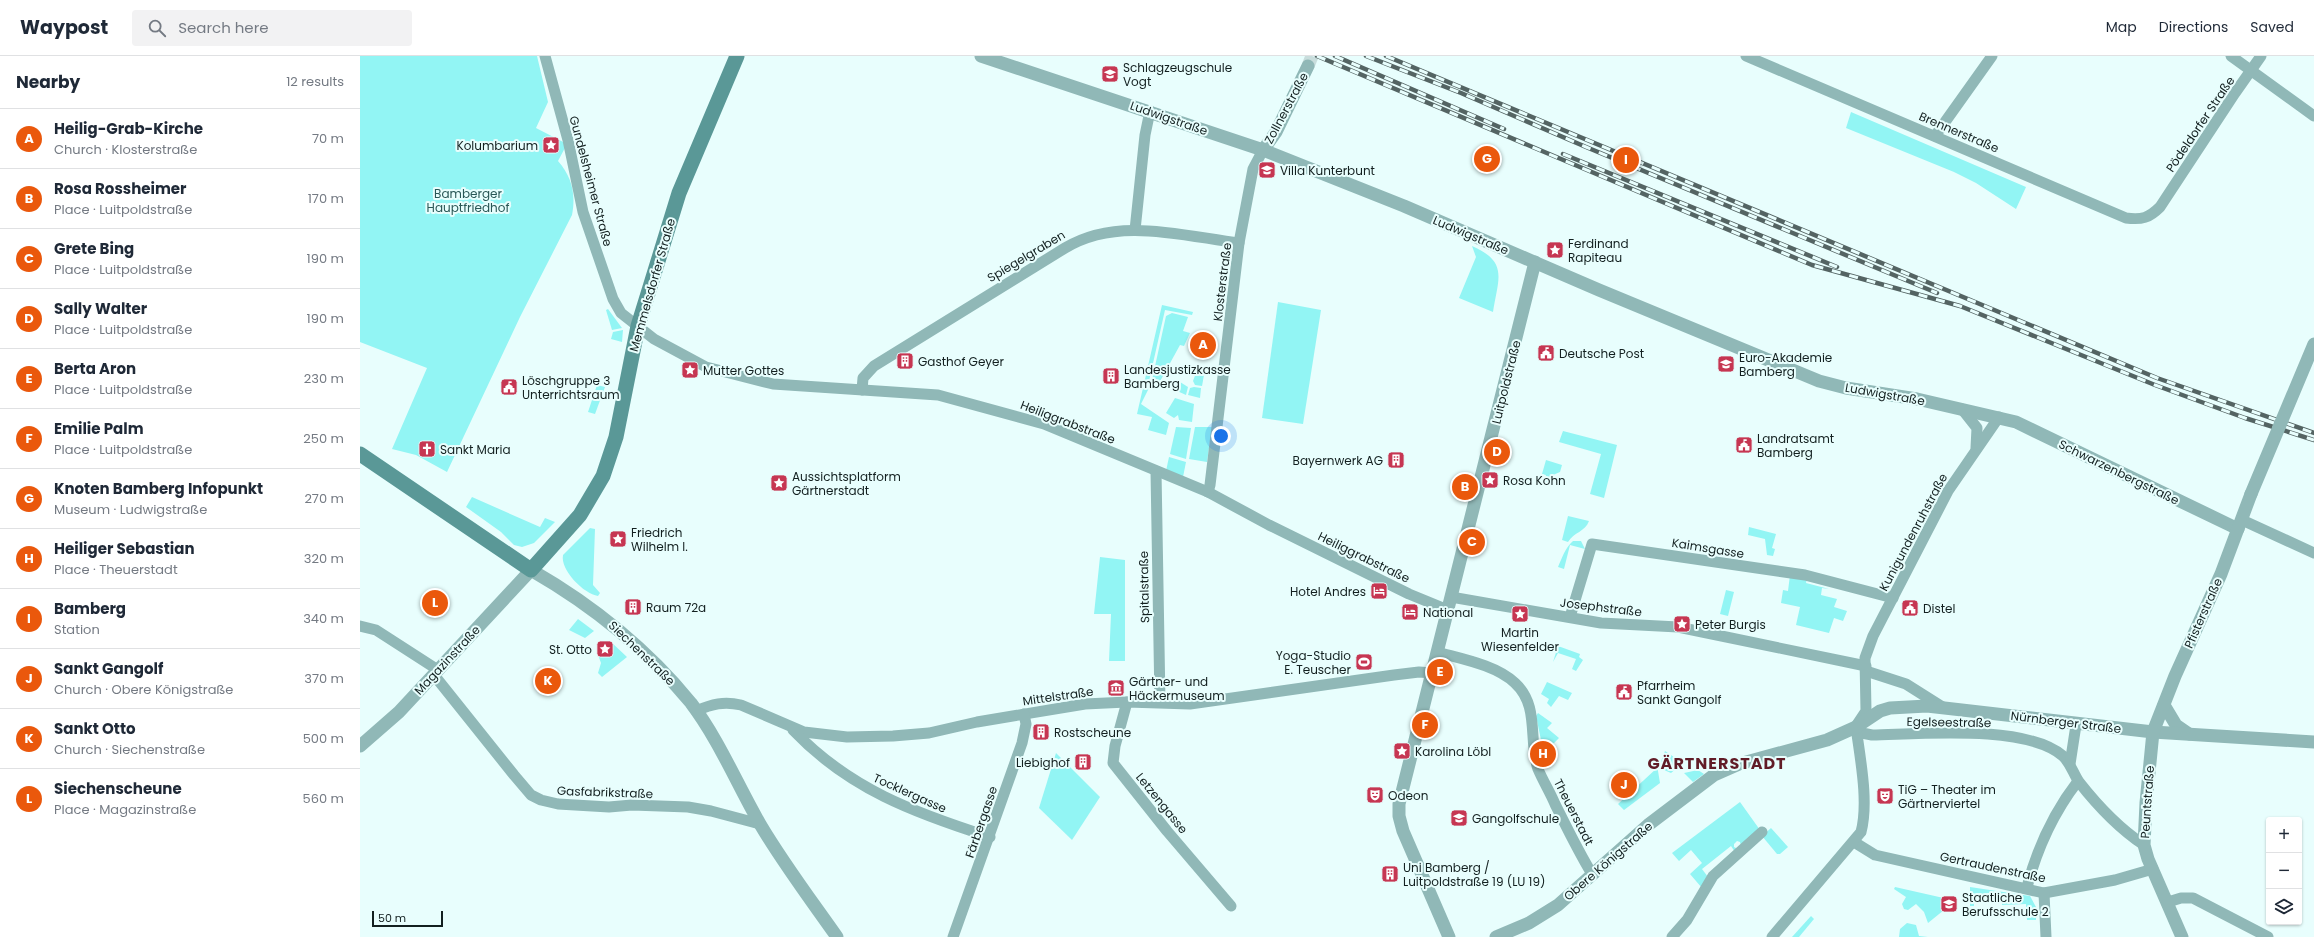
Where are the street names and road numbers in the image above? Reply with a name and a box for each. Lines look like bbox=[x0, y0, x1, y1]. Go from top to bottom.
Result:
street label: Zollnerstraße bbox=[1260, 69, 1312, 147]
street label: Pödeldorfer Straße bbox=[2162, 73, 2238, 175]
street label: Ludwigstraße bbox=[1128, 97, 1210, 139]
street label: Brennerstraße bbox=[1916, 107, 2002, 157]
street label: Gundelsheimer Straße bbox=[565, 114, 617, 248]
street label: Ludwigstraße bbox=[1431, 211, 1511, 259]
street label: Memmelsdorfer Straße bbox=[625, 216, 679, 354]
street label: Spiegelgraben bbox=[984, 226, 1068, 286]
street label: Klosterstraße bbox=[1209, 242, 1235, 322]
street label: Luitpoldstraße bbox=[1487, 338, 1525, 426]
street label: Ludwigstraße bbox=[1844, 379, 1926, 409]
street label: Heiliggrabstraße bbox=[1018, 396, 1118, 448]
street label: Schwarzenbergstraße bbox=[2056, 435, 2182, 509]
street label: Kunigundenruhstraße bbox=[1875, 470, 1951, 594]
street label: Heiliggrabstraße bbox=[1315, 527, 1413, 587]
street label: Kaimsgasse bbox=[1671, 534, 1745, 562]
street label: Spitalstraße bbox=[1135, 551, 1153, 623]
street label: Pfisterstraße bbox=[2180, 575, 2226, 651]
street label: Josephstraße bbox=[1559, 594, 1643, 620]
street label: Siechenstraße bbox=[605, 617, 679, 689]
street label: Magazinstraße bbox=[410, 621, 484, 699]
street label: Mittelstraße bbox=[1022, 683, 1094, 709]
street label: Nürnberger Straße bbox=[2010, 707, 2122, 737]
street label: Egelseestraße bbox=[1907, 713, 1991, 731]
street label: Peuntstraße bbox=[2136, 765, 2158, 839]
street label: Tocklergasse bbox=[871, 769, 949, 817]
street label: Letzengasse bbox=[1132, 769, 1192, 837]
street label: Theuerstadt bbox=[1550, 776, 1598, 848]
street label: Gasfabrikstraße bbox=[557, 782, 653, 802]
street label: Färbergasse bbox=[961, 784, 1001, 860]
street label: Obere Königstraße bbox=[1560, 818, 1656, 904]
street label: Gertraudenstraße bbox=[1938, 847, 2048, 887]

